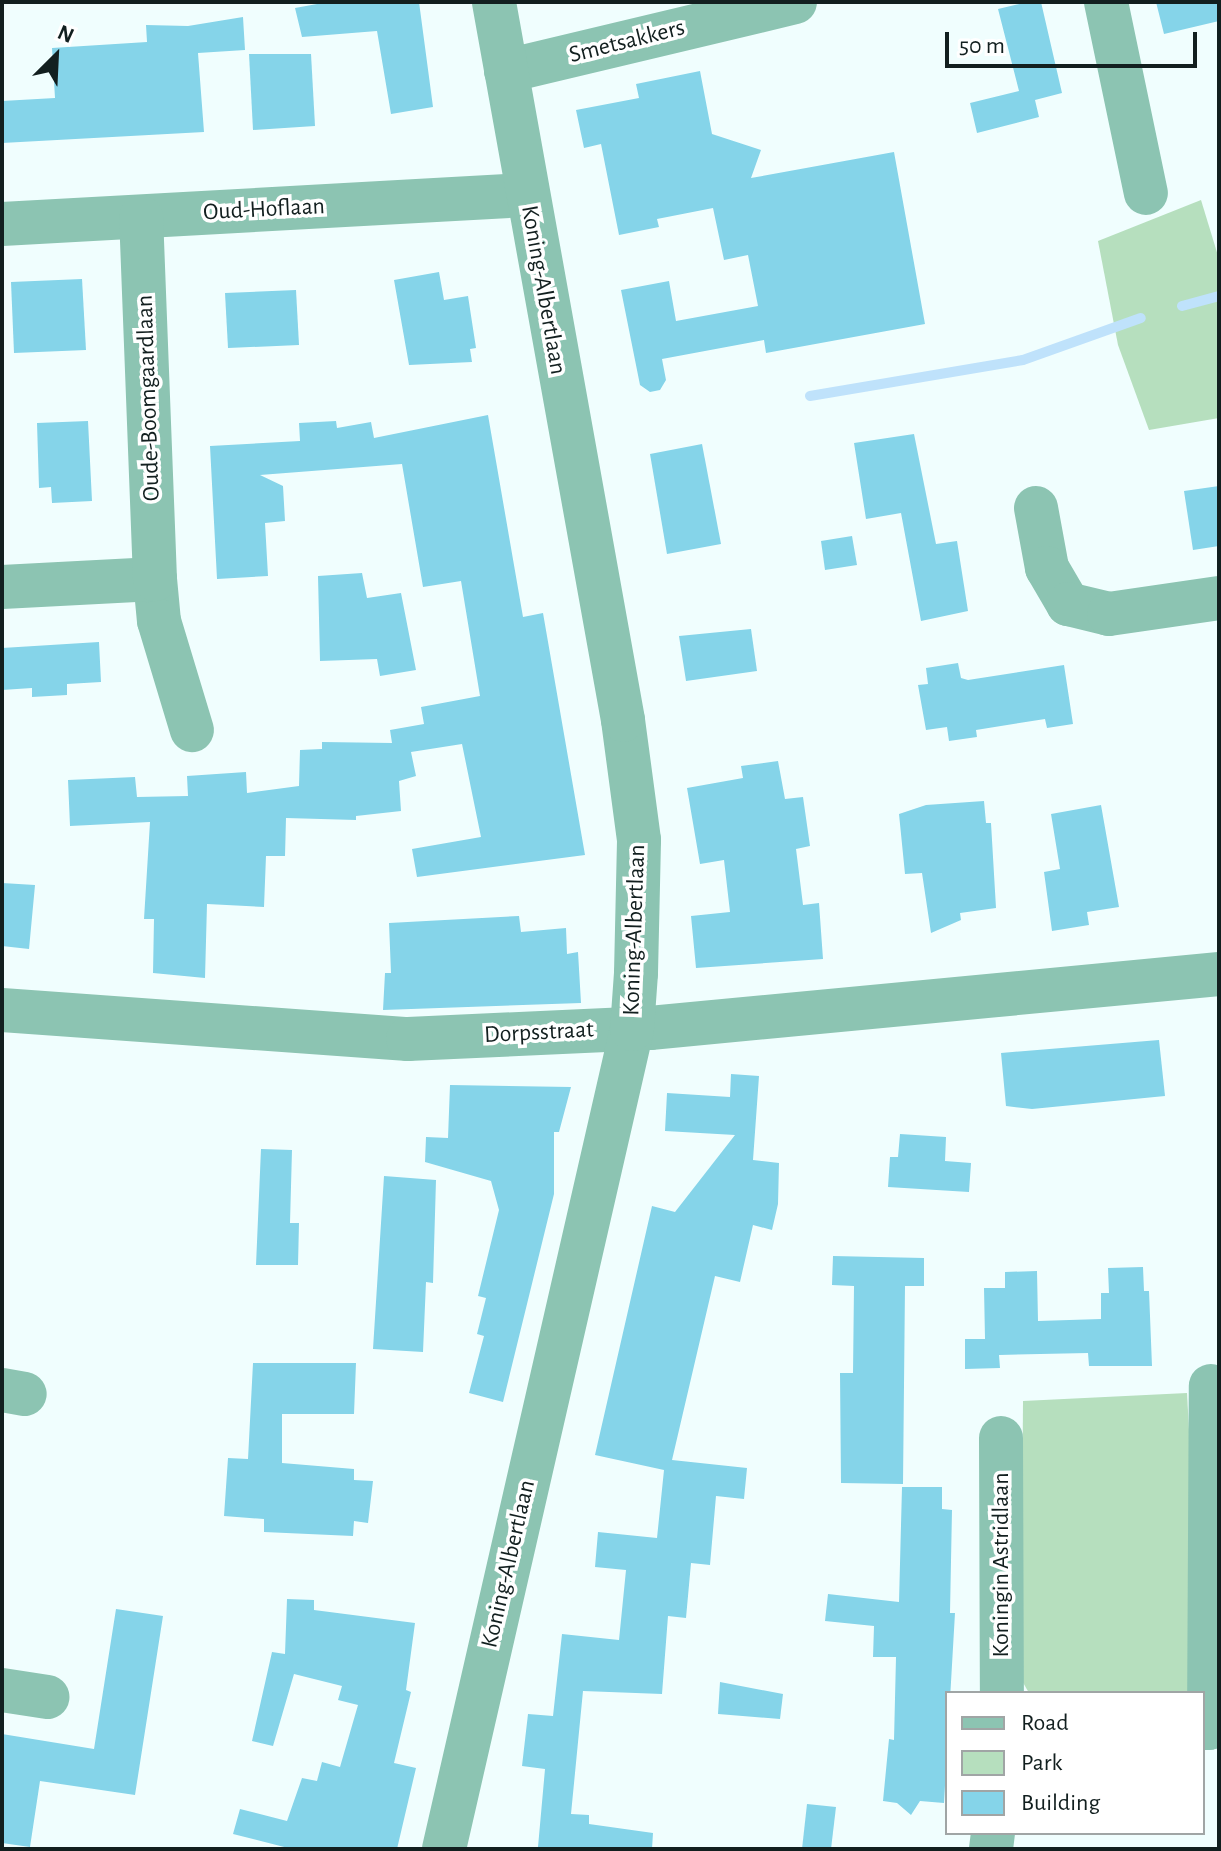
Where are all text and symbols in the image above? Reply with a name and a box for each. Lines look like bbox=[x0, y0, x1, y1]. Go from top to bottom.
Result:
street label: Smetsakkers bbox=[566, 14, 688, 70]
north arrow bbox=[16, 16, 96, 96]
scale bar bbox=[949, 16, 1201, 66]
text: N bbox=[54, 21, 77, 47]
text: 50 m bbox=[959, 34, 1005, 58]
street label: Oud-Hoflaan bbox=[202, 192, 326, 228]
street label: Koning-Albertlaan bbox=[514, 203, 572, 377]
street label: Oude-Boomgaardlaan bbox=[131, 294, 167, 502]
street label: Koning-Albertlaan bbox=[618, 844, 652, 1016]
street label: Dorpsstraat bbox=[483, 1016, 595, 1050]
street label: Koningin Astridlaan bbox=[988, 1472, 1016, 1658]
street label: Koning-Albertlaan bbox=[476, 1477, 542, 1651]
legend bbox=[945, 1691, 1205, 1835]
text: Road bbox=[1021, 1711, 1069, 1735]
text: Park bbox=[1021, 1751, 1062, 1775]
text: Building bbox=[1021, 1791, 1100, 1815]

